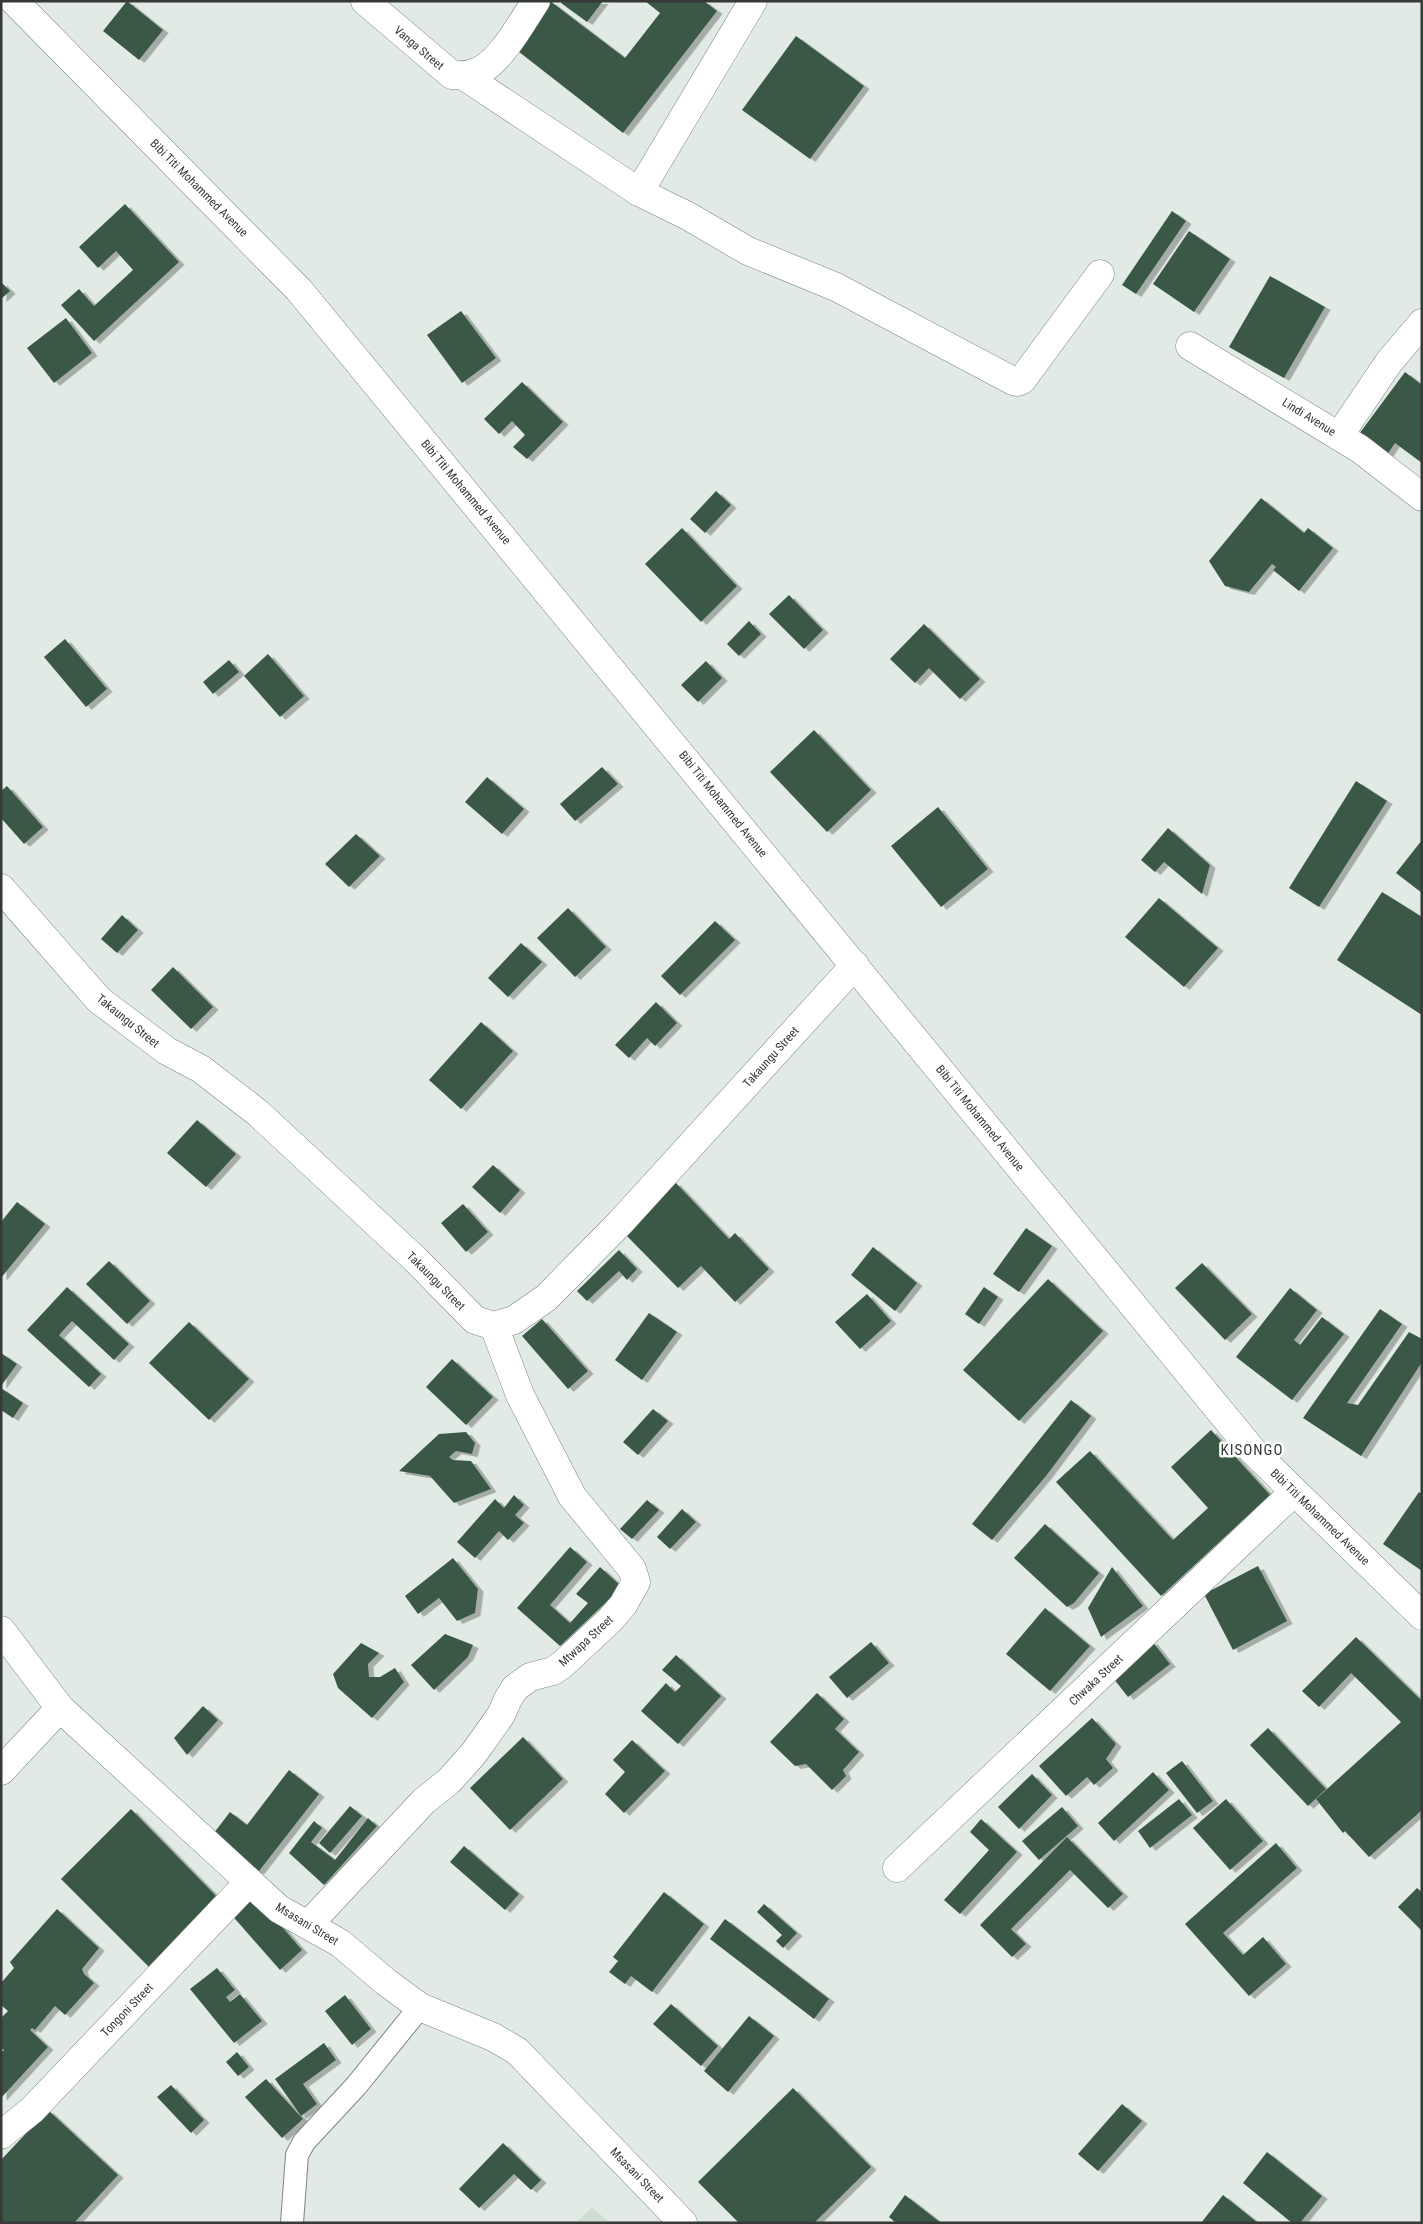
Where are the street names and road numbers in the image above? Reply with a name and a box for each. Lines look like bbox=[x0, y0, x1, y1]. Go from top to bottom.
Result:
street label: Vanga Street bbox=[391, 23, 447, 73]
street label: Bibi Titi Mohammed Avenue bbox=[147, 136, 251, 240]
street label: Lindi Avenue bbox=[1280, 395, 1339, 439]
street label: Bibi Titi Mohammed Avenue bbox=[418, 437, 514, 547]
street label: Bibi Titi Mohammed Avenue bbox=[676, 748, 770, 860]
street label: Takaungu Street bbox=[94, 991, 163, 1051]
street label: Takaungu Street bbox=[740, 1023, 802, 1090]
street label: Bibi Titi Mohammed Avenue bbox=[933, 1062, 1027, 1174]
street label: Takaungu Street bbox=[404, 1249, 468, 1313]
street label: Bibi Titi Mohammed Avenue bbox=[1268, 1466, 1373, 1568]
street label: Mtwapa Street bbox=[556, 1612, 616, 1670]
street label: Chwaka Street bbox=[1066, 1651, 1126, 1708]
street label: Msasani Street bbox=[273, 1900, 341, 1948]
street label: Tongoni Street bbox=[98, 1980, 156, 2040]
street label: Msasani Street bbox=[607, 2145, 667, 2206]

